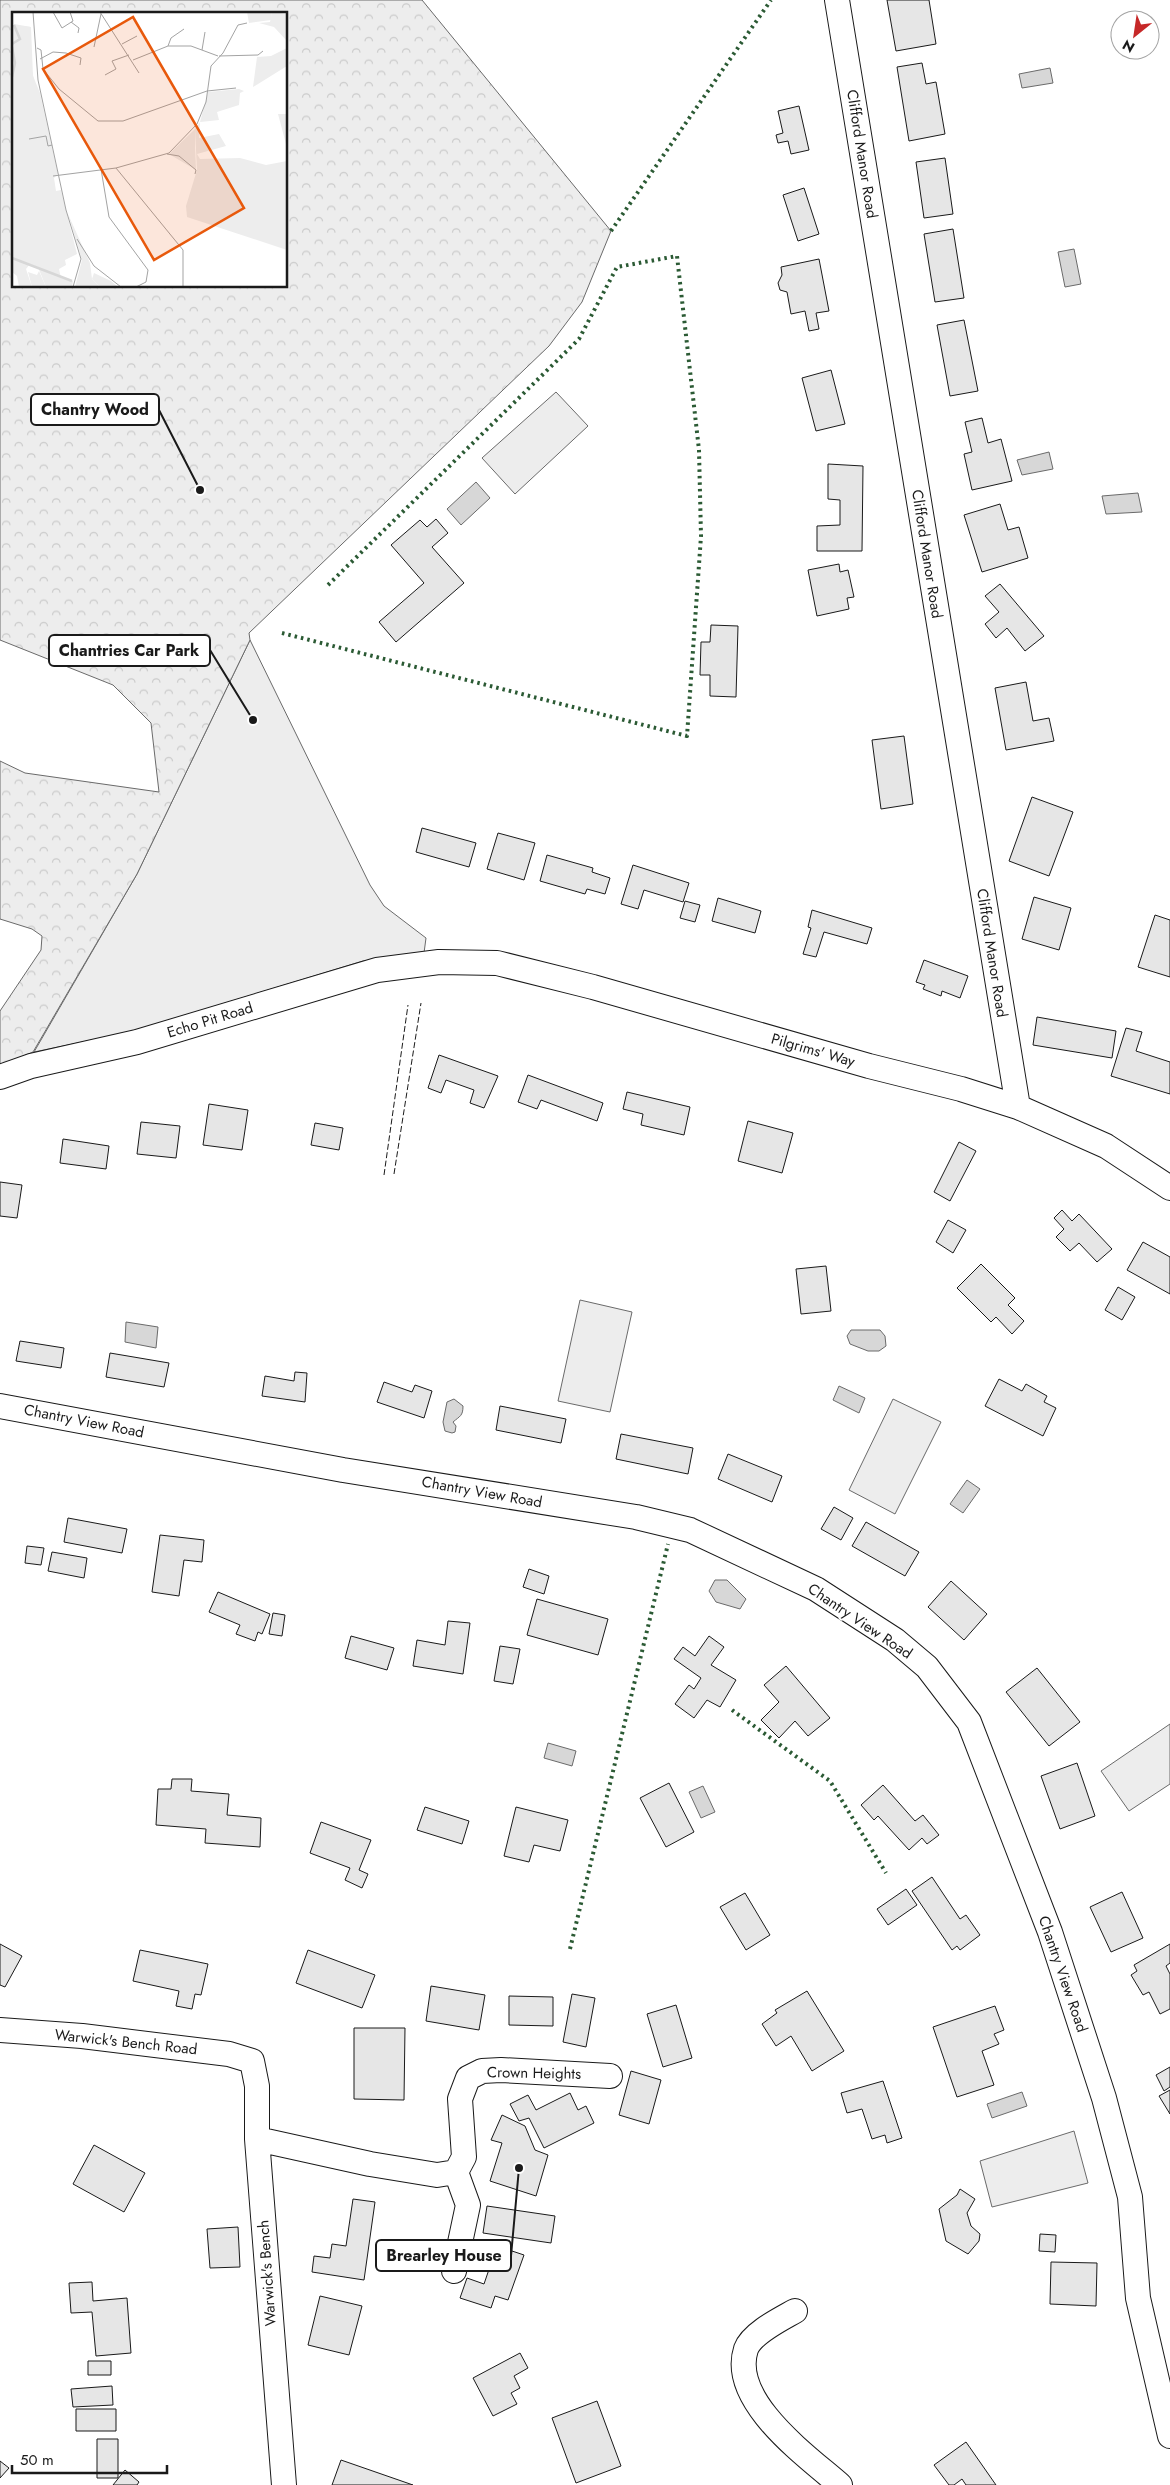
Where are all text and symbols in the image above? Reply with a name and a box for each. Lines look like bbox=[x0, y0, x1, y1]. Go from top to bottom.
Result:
north arrow bbox=[1110, 10, 1160, 60]
inset map bbox=[12, 12, 288, 288]
text: N bbox=[1119, 35, 1138, 58]
street label: Clifford Manor Road bbox=[841, 88, 883, 220]
callout: Chantry Wood bbox=[31, 394, 159, 425]
text: Chantry Wood bbox=[41, 398, 149, 421]
street label: Clifford Manor Road bbox=[906, 488, 948, 620]
callout: Chantries Car Park bbox=[49, 635, 210, 666]
text: Chantries Car Park bbox=[59, 639, 200, 662]
street label: Clifford Manor Road bbox=[971, 887, 1013, 1019]
street label: Echo Pit Road bbox=[164, 997, 256, 1043]
street label: Pilgrims' Way bbox=[768, 1028, 858, 1073]
street label: Chantry View Road bbox=[22, 1399, 146, 1443]
street label: Chantry View Road bbox=[420, 1471, 544, 1513]
street label: Chantry View Road bbox=[803, 1578, 917, 1664]
street label: Chantry View Road bbox=[1033, 1913, 1093, 2035]
street label: Warwick's Bench Road bbox=[54, 2024, 198, 2060]
street label: Crown Heights bbox=[487, 2061, 581, 2085]
street label: Warwick's Bench bbox=[252, 2219, 282, 2327]
callout: Brearley House bbox=[376, 2240, 511, 2271]
text: Brearley House bbox=[386, 2244, 502, 2267]
scale bar bbox=[12, 2442, 168, 2474]
text: 50 m bbox=[20, 2449, 54, 2471]

